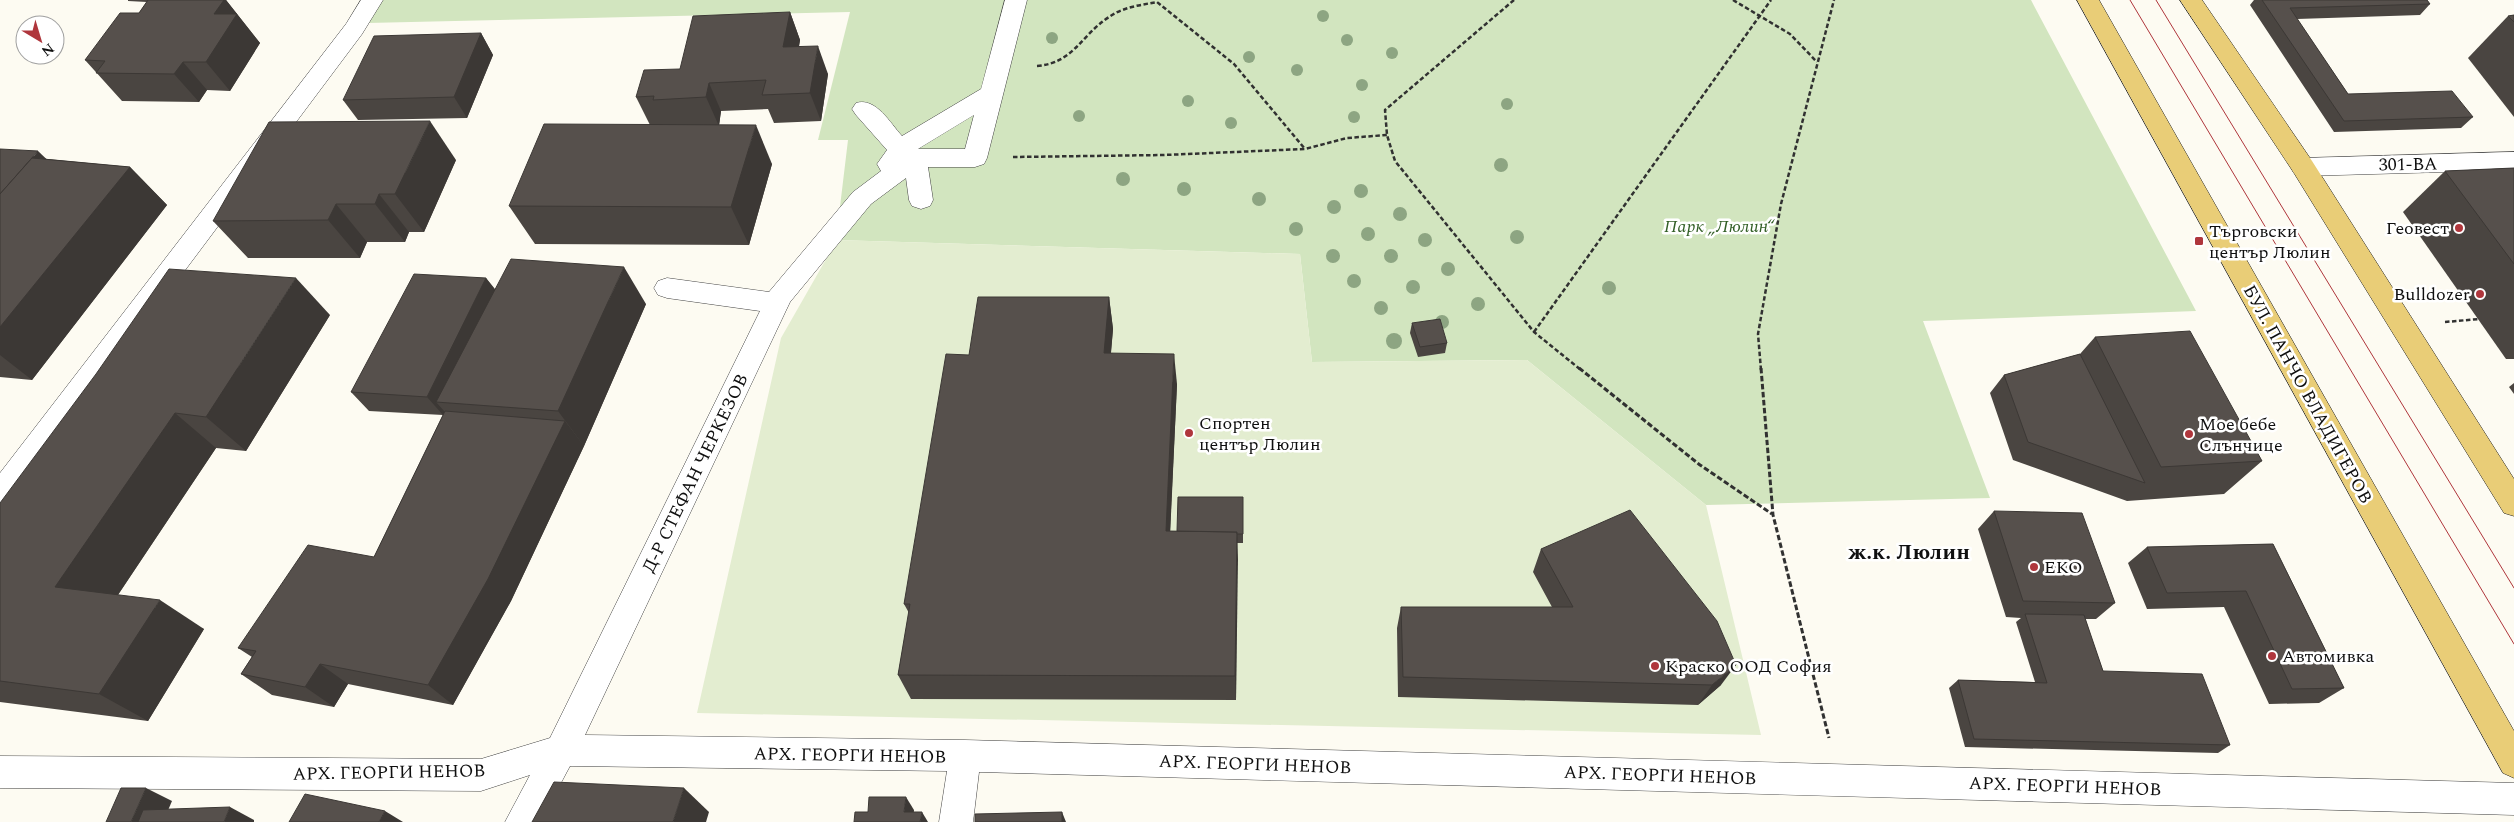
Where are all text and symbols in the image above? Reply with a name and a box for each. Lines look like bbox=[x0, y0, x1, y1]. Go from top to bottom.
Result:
north arrow bbox=[15, 15, 65, 65]
text: N bbox=[37, 38, 59, 62]
street label: 301-ВА bbox=[2378, 150, 2438, 179]
park label: Парк „Люлин“ bbox=[1664, 213, 1776, 240]
place label: Геовест bbox=[2386, 215, 2449, 242]
place label: Търговски център Люлин bbox=[2209, 218, 2331, 266]
marker: Геовест bbox=[2453, 222, 2465, 234]
marker: Търговски център Люлин bbox=[2193, 235, 2205, 247]
street label: БУЛ. ПАНЧО ВЛАДИГЕРОВ bbox=[2236, 280, 2379, 509]
place label: Bulldozer bbox=[2394, 281, 2470, 308]
marker: Bulldozer bbox=[2474, 288, 2486, 300]
street label: Д-Р СТЕФАН ЧЕРКЕЗОВ bbox=[635, 369, 755, 577]
place label: Спортен център Люлин bbox=[1199, 410, 1321, 458]
place label: Мое бебе Слънчице bbox=[2199, 411, 2283, 459]
marker: Спортен център Люлин bbox=[1183, 427, 1195, 439]
marker: Мое бебе Слънчице bbox=[2183, 428, 2195, 440]
district label: ж.к. Люлин bbox=[1848, 536, 1970, 569]
place label: EKO bbox=[2044, 554, 2082, 581]
marker: EKO bbox=[2028, 561, 2040, 573]
place label: Автомивка bbox=[2282, 643, 2374, 670]
marker: Автомивка bbox=[2266, 650, 2278, 662]
place label: Краско ООД София bbox=[1665, 653, 1832, 680]
marker: Краско ООД София bbox=[1649, 660, 1661, 672]
street label: АРХ. ГЕОРГИ НЕНОВ bbox=[753, 740, 947, 771]
street label: АРХ. ГЕОРГИ НЕНОВ bbox=[1158, 748, 1352, 781]
street label: АРХ. ГЕОРГИ НЕНОВ bbox=[292, 757, 486, 788]
street label: АРХ. ГЕОРГИ НЕНОВ bbox=[1563, 759, 1757, 792]
street label: АРХ. ГЕОРГИ НЕНОВ bbox=[1968, 770, 2162, 803]

